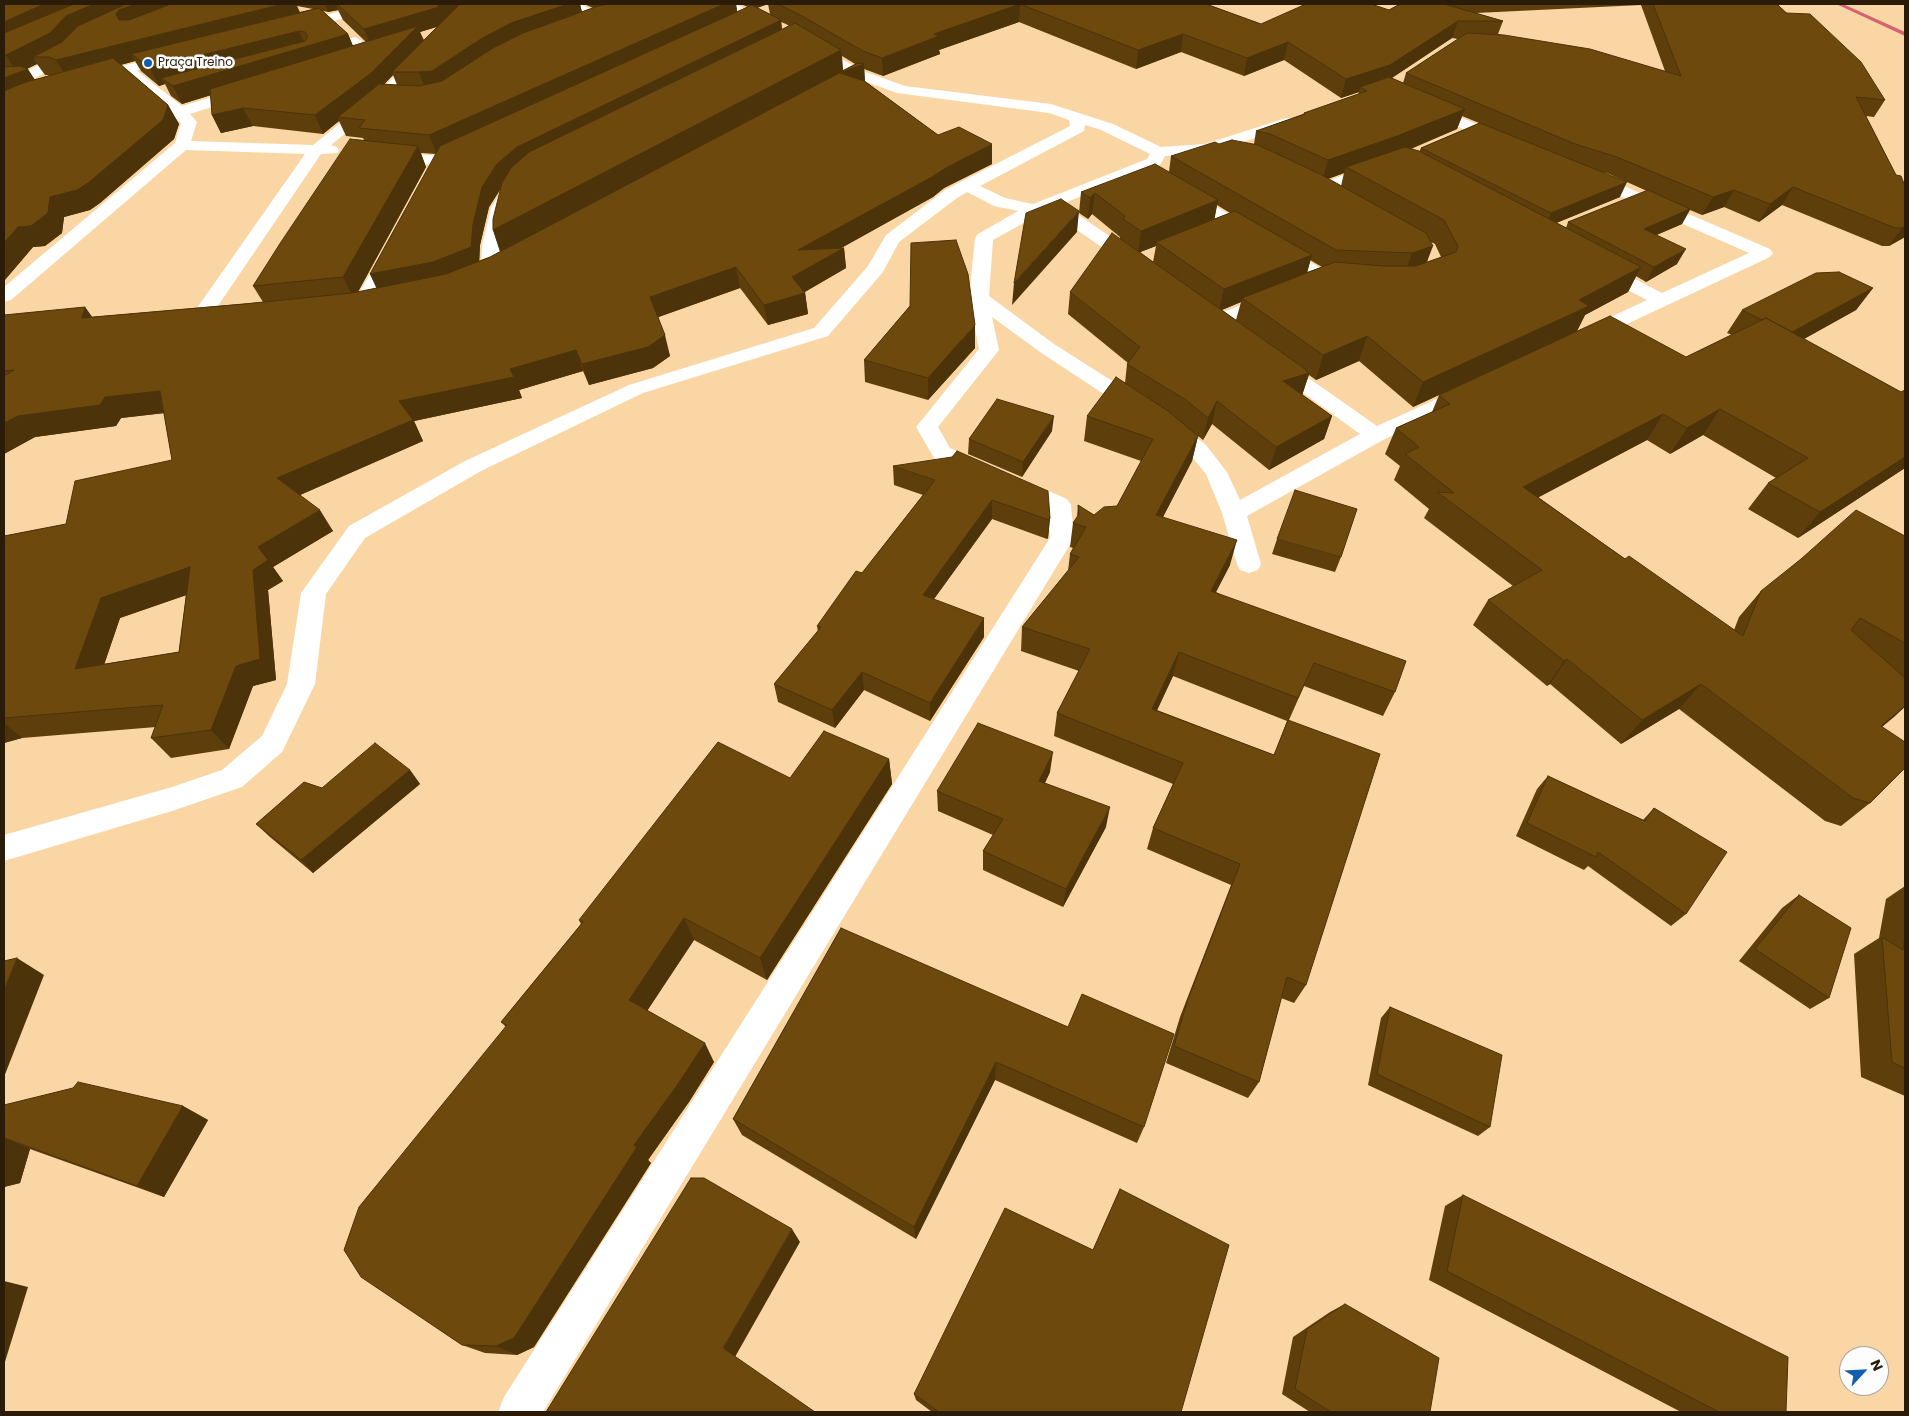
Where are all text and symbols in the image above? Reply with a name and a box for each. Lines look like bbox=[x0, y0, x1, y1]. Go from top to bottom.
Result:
place label: Praça Treino bbox=[158, 56, 233, 70]
marker: Praça Treino bbox=[142, 57, 154, 69]
north arrow bbox=[1839, 1346, 1889, 1396]
text: N bbox=[1865, 1356, 1888, 1374]

